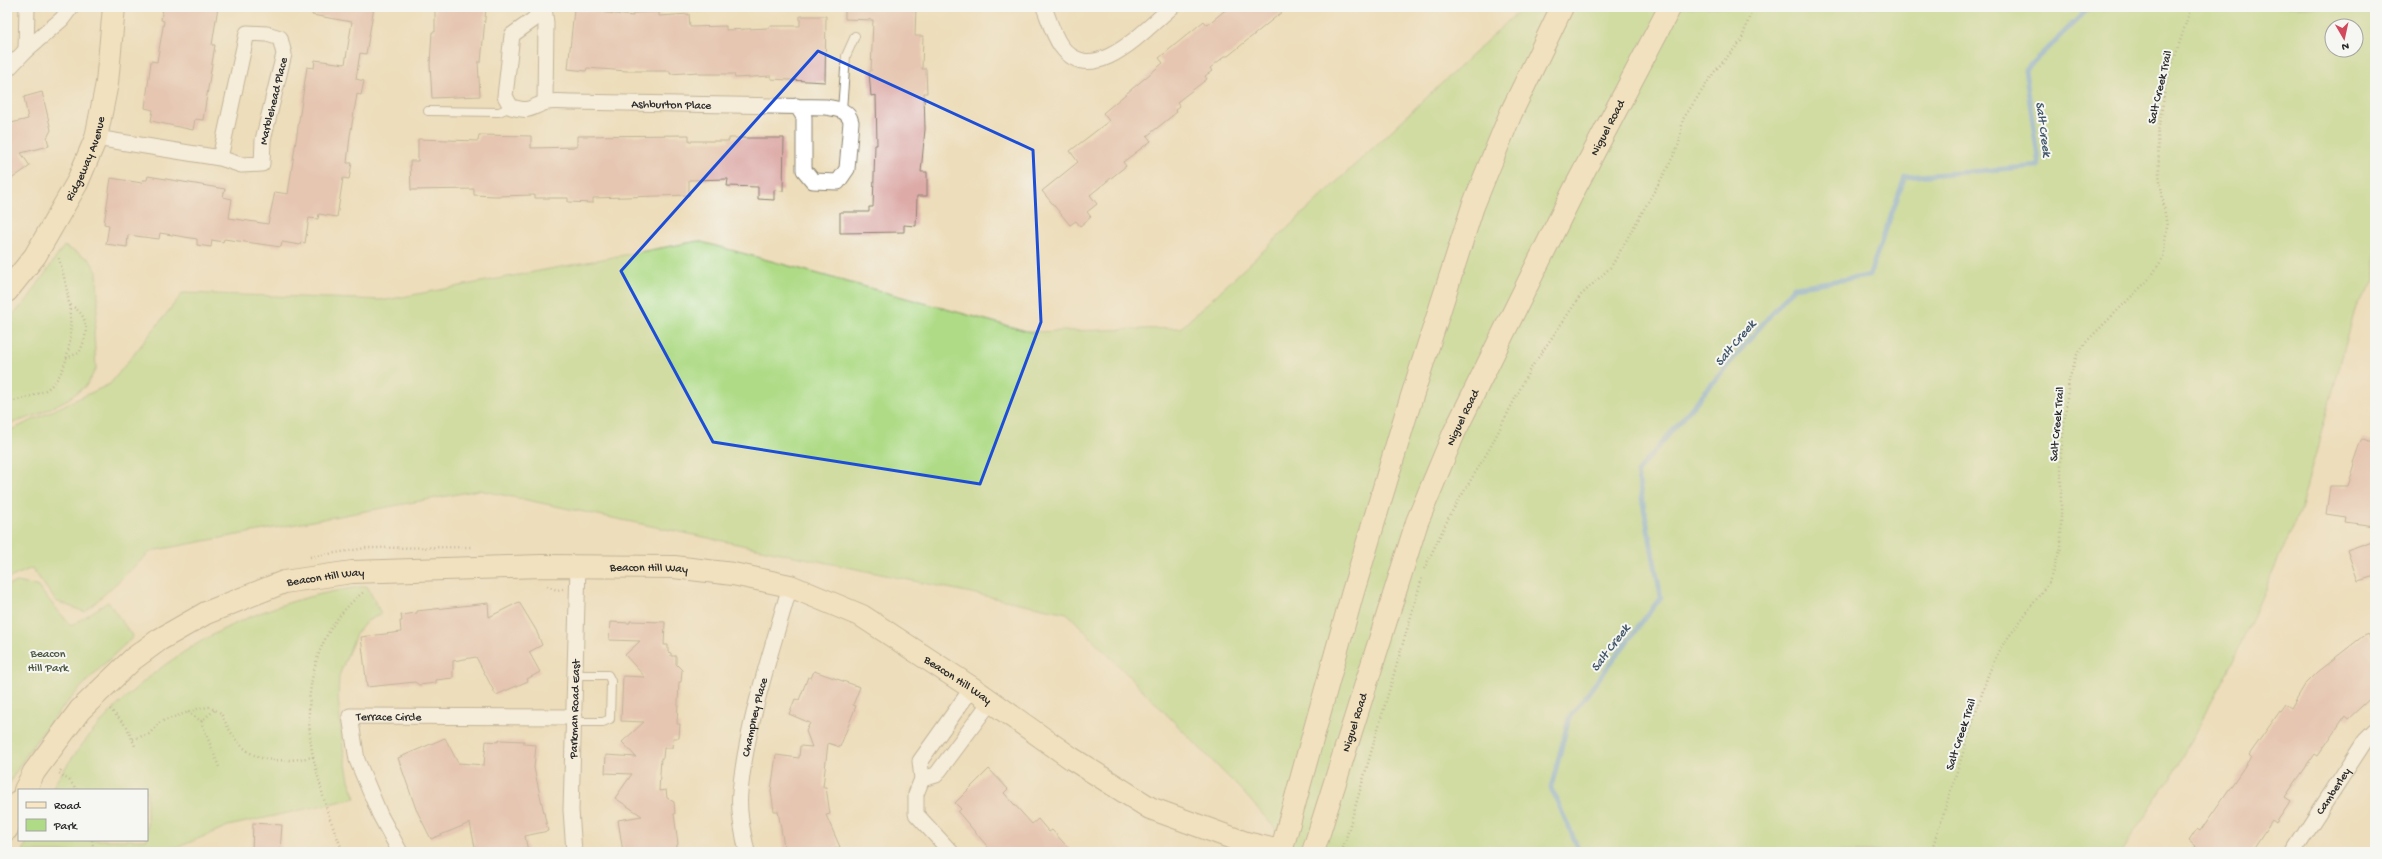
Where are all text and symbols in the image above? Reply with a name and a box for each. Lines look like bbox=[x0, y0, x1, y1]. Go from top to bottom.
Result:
north arrow bbox=[2324, 18, 2364, 58]
text: N bbox=[2341, 39, 2350, 52]
street label: Salt Creek Trail bbox=[2146, 49, 2176, 125]
street label: Marblehead Place bbox=[258, 55, 292, 145]
street label: Niguel Road bbox=[1588, 97, 1629, 159]
street label: Ashburton Place bbox=[631, 98, 712, 114]
water label: Salt Creek bbox=[2031, 101, 2054, 159]
street label: Ridgeway Avenue bbox=[63, 115, 109, 204]
water label: Salt Creek bbox=[1712, 317, 1760, 370]
street label: Salt Creek Trail bbox=[2048, 386, 2068, 462]
street label: Niguel Road bbox=[1444, 387, 1484, 448]
street label: Beacon Hill Way bbox=[609, 562, 689, 578]
street label: Beacon Hill Way bbox=[285, 567, 365, 591]
water label: Salt Creek bbox=[1588, 621, 1634, 675]
park label: Beacon Hill Park bbox=[28, 648, 70, 676]
street label: Beacon Hill Way bbox=[920, 653, 994, 709]
street label: Parkman Road East bbox=[567, 658, 584, 760]
street label: Champney Place bbox=[740, 676, 772, 758]
street label: Niguel Road bbox=[1340, 691, 1372, 754]
street label: Salt Creek Trail bbox=[1944, 697, 1980, 772]
street label: Terrace Circle bbox=[355, 711, 422, 725]
street label: Camberley bbox=[2314, 766, 2355, 818]
legend bbox=[18, 789, 148, 841]
text: Road bbox=[54, 800, 81, 814]
text: Park bbox=[53, 820, 79, 834]

